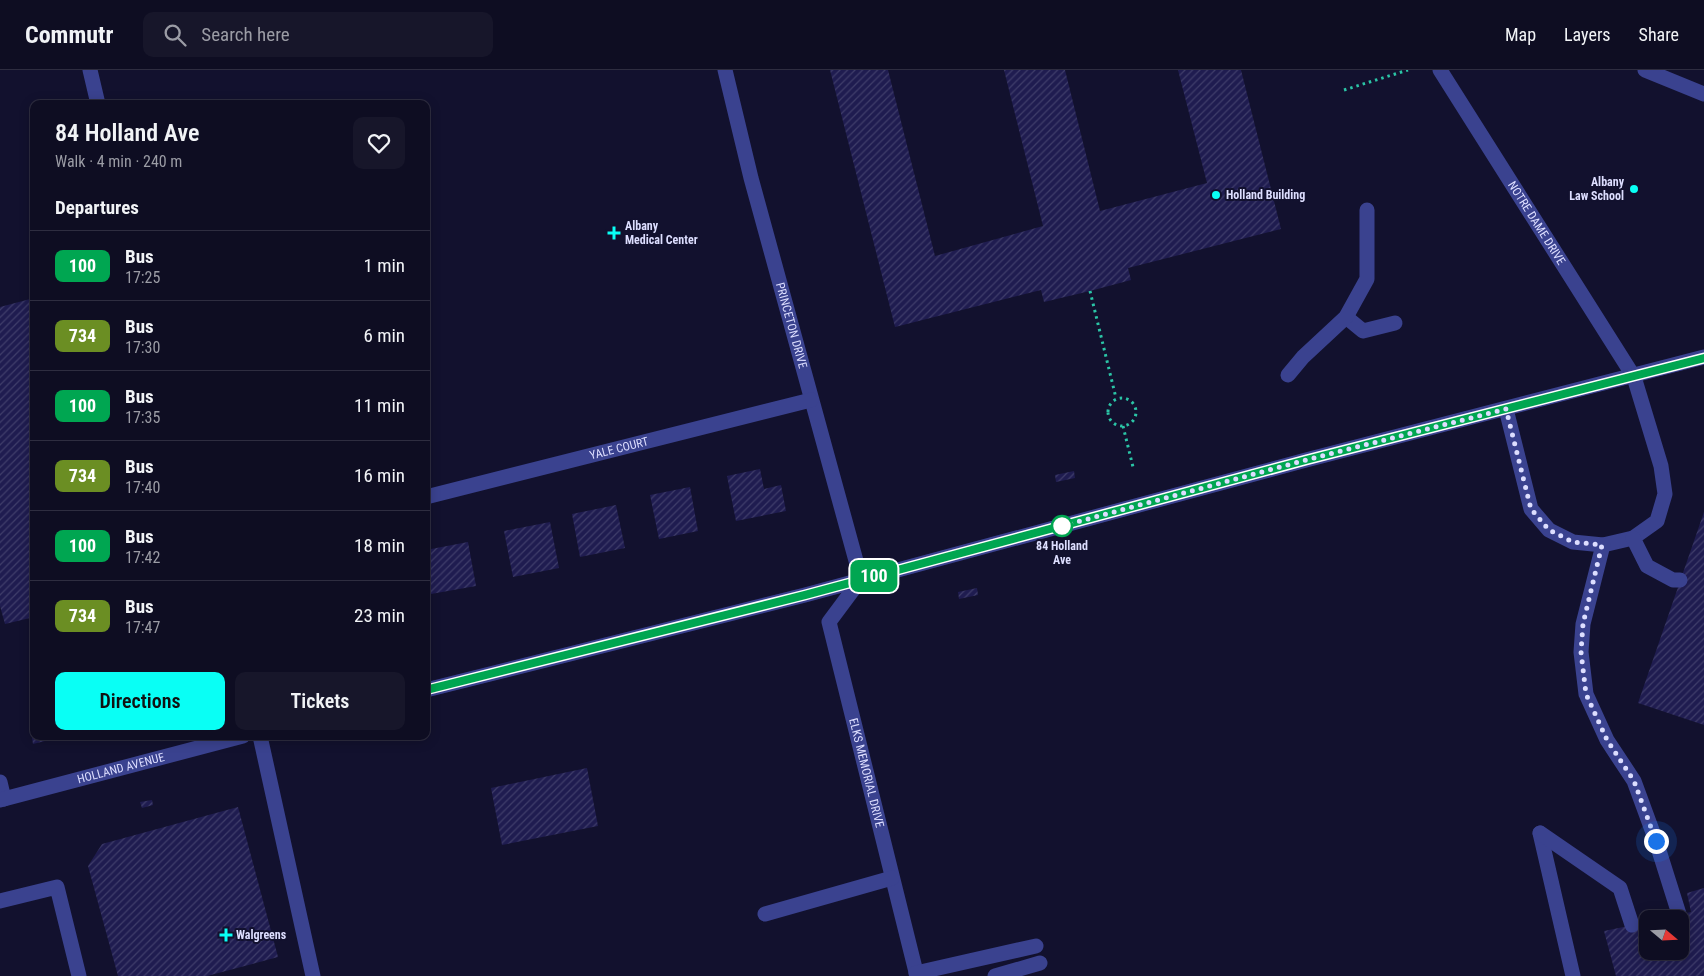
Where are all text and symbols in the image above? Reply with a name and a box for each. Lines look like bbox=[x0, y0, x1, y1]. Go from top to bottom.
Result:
search box bbox=[143, 12, 493, 57]
text: Commutr bbox=[25, 21, 113, 49]
icon: search bbox=[161, 21, 189, 49]
text: Search here bbox=[201, 23, 290, 46]
text: Map bbox=[1505, 24, 1536, 45]
text: Layers bbox=[1564, 24, 1611, 45]
text: Share bbox=[1639, 24, 1679, 45]
button: heart bbox=[353, 117, 405, 169]
text: 84 Holland Ave bbox=[55, 119, 199, 147]
text: Walk · 4 min · 240 m bbox=[55, 152, 182, 171]
place label: Albany Law School bbox=[1569, 175, 1625, 203]
street label: NOTRE DAME DRIVE bbox=[1505, 179, 1568, 267]
marker: Albany Law School bbox=[1628, 183, 1640, 195]
place label: Holland Building bbox=[1226, 188, 1305, 202]
marker: Holland Building bbox=[1210, 189, 1222, 201]
text: Departures bbox=[55, 196, 139, 219]
place label: Albany Medical Center bbox=[625, 219, 698, 247]
marker: Albany Medical Center bbox=[607, 226, 621, 240]
text: Bus bbox=[125, 245, 154, 268]
text: 1 min bbox=[363, 254, 405, 277]
text: 100 bbox=[69, 255, 96, 276]
text: 17:25 bbox=[125, 268, 160, 287]
street label: PRINCETON DRIVE bbox=[773, 281, 810, 370]
text: Bus bbox=[125, 315, 154, 338]
text: 6 min bbox=[363, 324, 405, 347]
text: 734 bbox=[69, 325, 96, 346]
text: 17:30 bbox=[125, 338, 160, 357]
text: Bus bbox=[125, 385, 154, 408]
text: 11 min bbox=[354, 394, 405, 417]
text: 100 bbox=[69, 395, 96, 416]
text: 17:35 bbox=[125, 408, 160, 427]
street label: YALE COURT bbox=[588, 434, 650, 463]
text: Bus bbox=[125, 455, 154, 478]
text: 16 min bbox=[354, 464, 405, 487]
text: 734 bbox=[69, 465, 96, 486]
text: 17:40 bbox=[125, 478, 160, 497]
marker: 84 Holland Ave bbox=[1051, 515, 1073, 537]
text: Bus bbox=[125, 525, 154, 548]
text: 18 min bbox=[354, 534, 405, 557]
text: 100 bbox=[69, 535, 96, 556]
place label: 84 Holland Ave bbox=[1036, 539, 1088, 567]
text: 17:42 bbox=[125, 548, 160, 567]
line badge: 100 bbox=[845, 560, 903, 592]
text: 100 bbox=[860, 565, 888, 586]
text: Bus bbox=[125, 595, 154, 618]
text: 23 min bbox=[354, 604, 405, 627]
text: 734 bbox=[69, 605, 96, 626]
text: 17:47 bbox=[125, 618, 160, 637]
button: Directions bbox=[55, 672, 225, 730]
button: Tickets bbox=[235, 672, 405, 730]
street label: ELKS MEMORIAL DRIVE bbox=[846, 717, 887, 829]
street label: HOLLAND AVENUE bbox=[76, 750, 166, 786]
your location bbox=[1644, 829, 1669, 854]
north arrow bbox=[1639, 910, 1689, 960]
map controls bbox=[1639, 910, 1689, 960]
place label: Walgreens bbox=[236, 928, 287, 942]
marker: Walgreens bbox=[220, 929, 232, 941]

